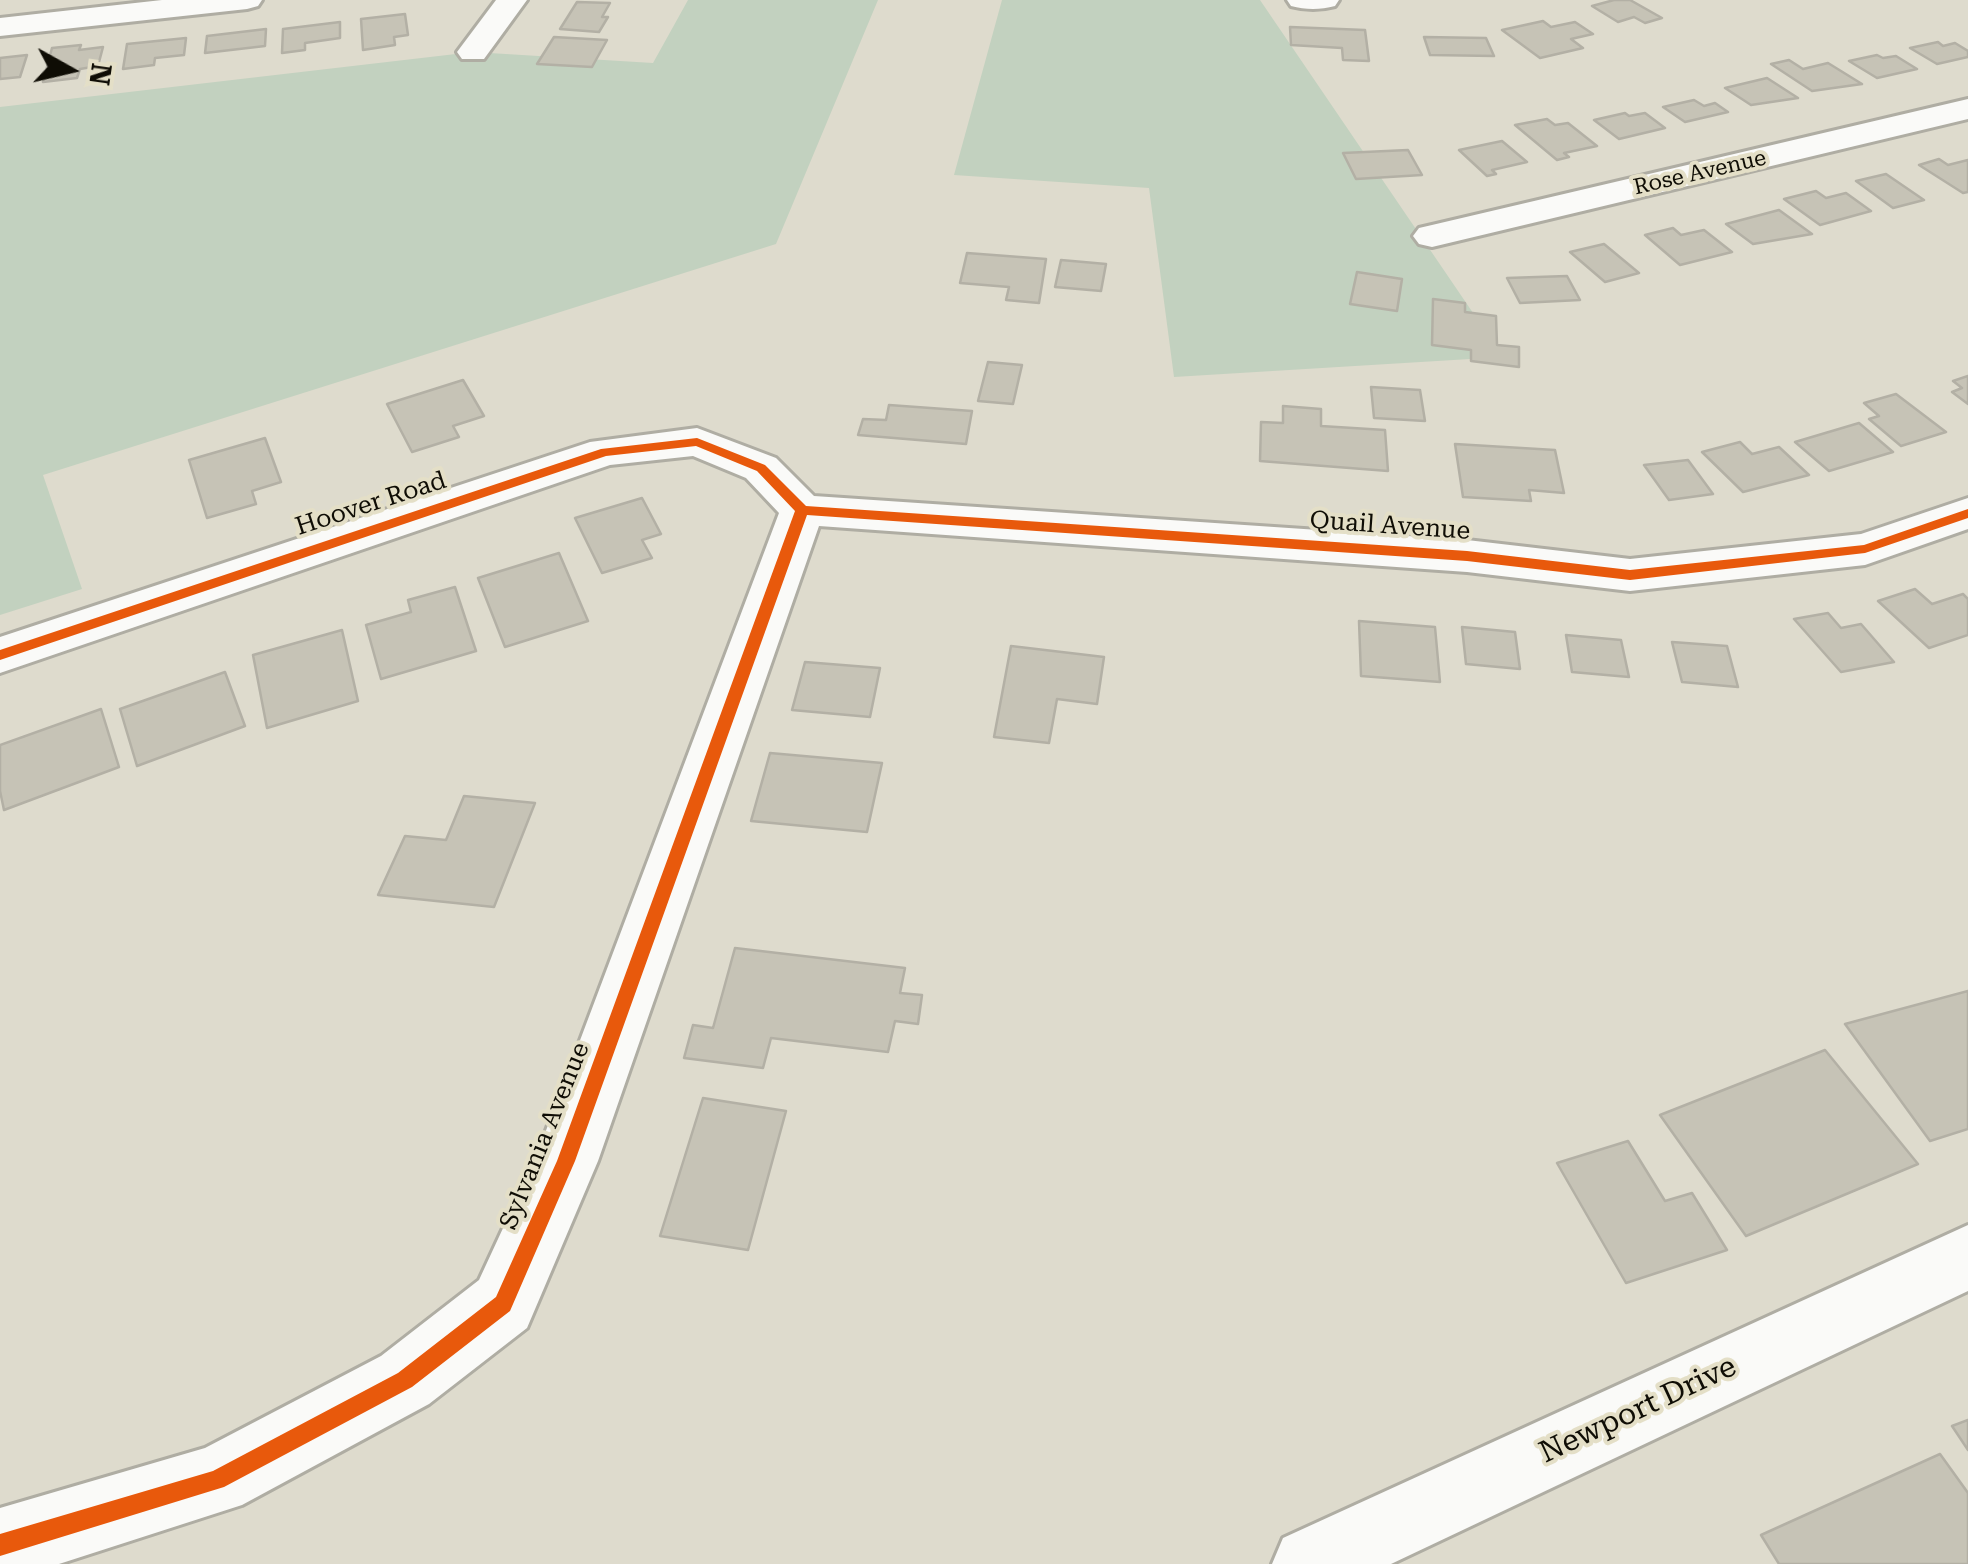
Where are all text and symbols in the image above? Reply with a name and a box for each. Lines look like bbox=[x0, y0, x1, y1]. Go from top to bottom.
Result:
north arrow bbox=[20, 20, 120, 120]
text: N bbox=[82, 61, 118, 87]
street label: Rose Avenue bbox=[1631, 145, 1769, 201]
street label: Hoover Road bbox=[292, 466, 450, 542]
street label: Quail Avenue bbox=[1309, 505, 1471, 547]
street label: Sylvania Avenue bbox=[494, 1038, 596, 1234]
street label: Newport Drive bbox=[1534, 1349, 1742, 1471]

